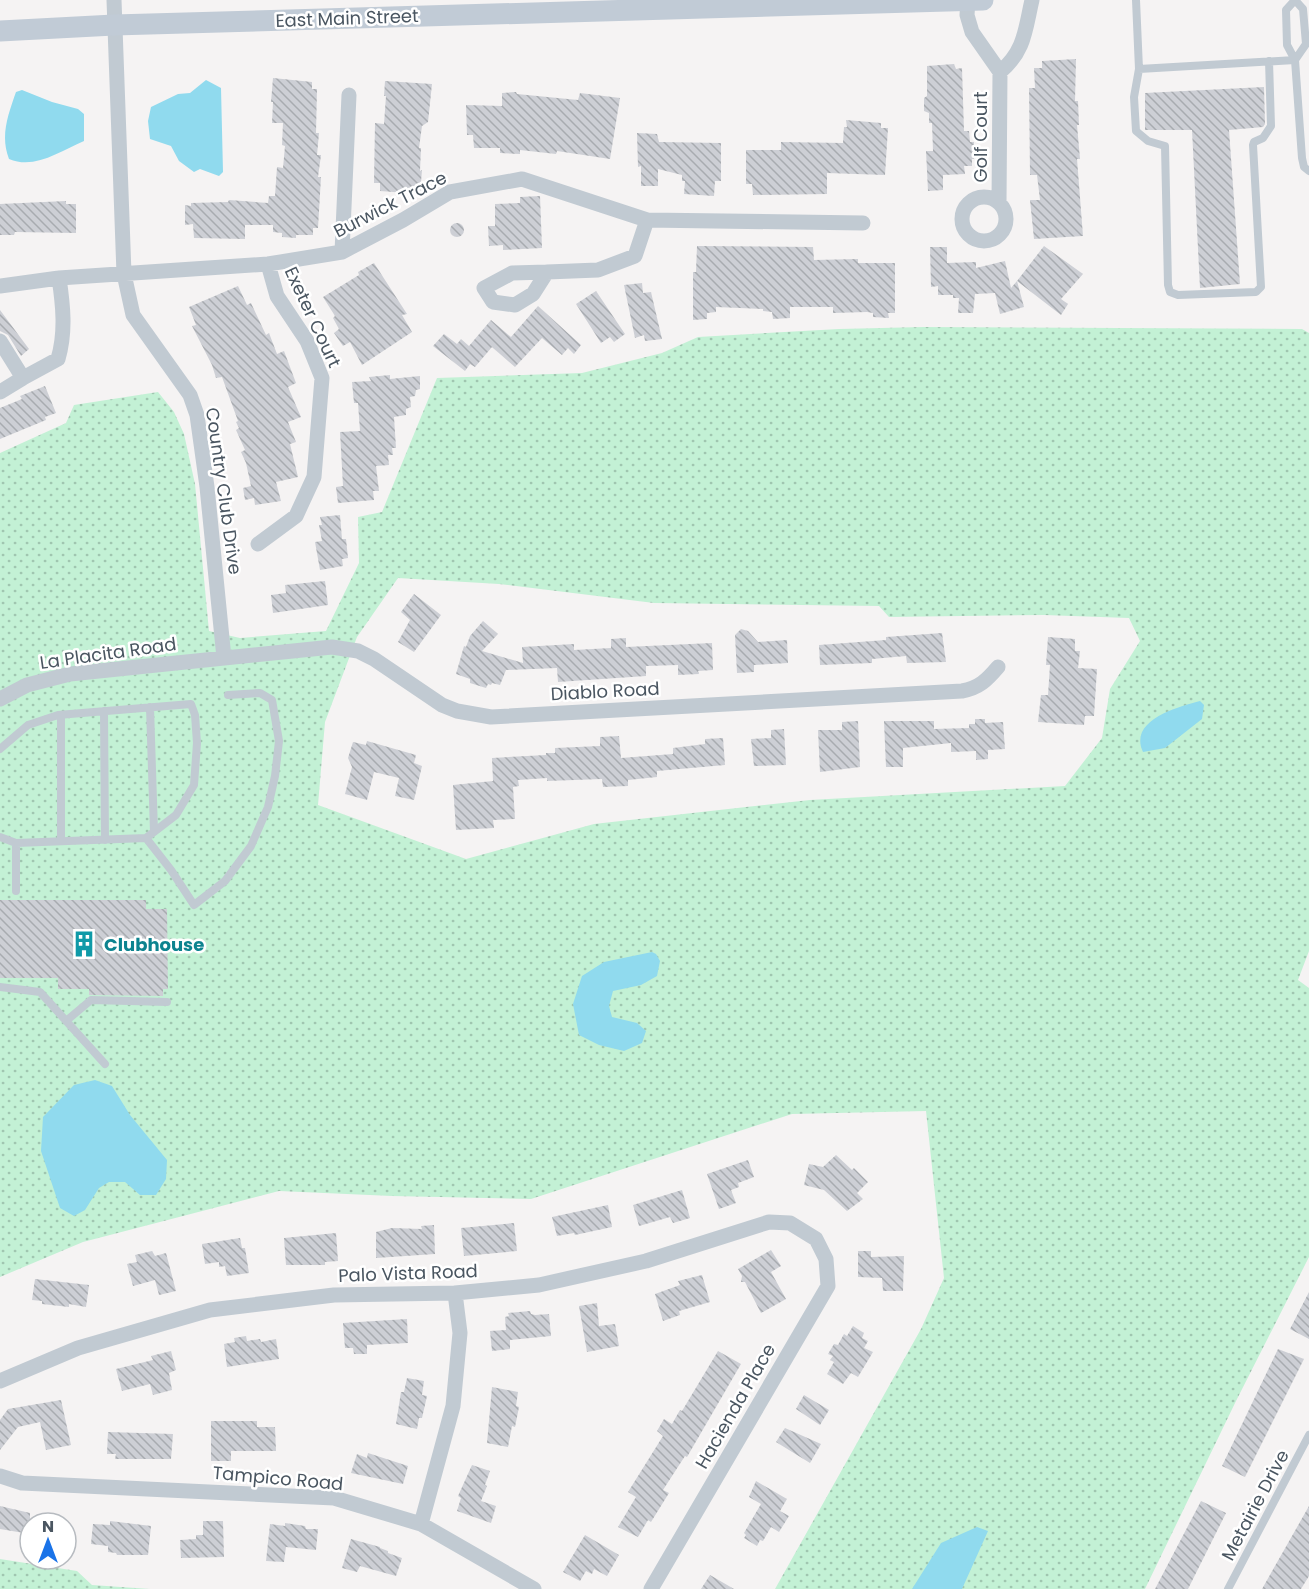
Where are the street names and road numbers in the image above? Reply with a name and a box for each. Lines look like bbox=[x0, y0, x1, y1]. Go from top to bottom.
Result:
street label: East Main Street bbox=[275, 3, 419, 33]
street label: Golf Court bbox=[968, 92, 993, 182]
street label: Burwick Trace bbox=[329, 165, 451, 243]
street label: Exeter Court bbox=[279, 263, 347, 371]
street label: Country Club Drive bbox=[200, 406, 248, 576]
street label: La Placita Road bbox=[38, 631, 178, 675]
street label: Diablo Road bbox=[550, 676, 660, 706]
street label: Palo Vista Road bbox=[338, 1258, 478, 1288]
street label: Hacienda Place bbox=[689, 1339, 781, 1473]
street label: Metairie Drive bbox=[1215, 1445, 1295, 1565]
street label: Tampico Road bbox=[212, 1460, 344, 1496]

